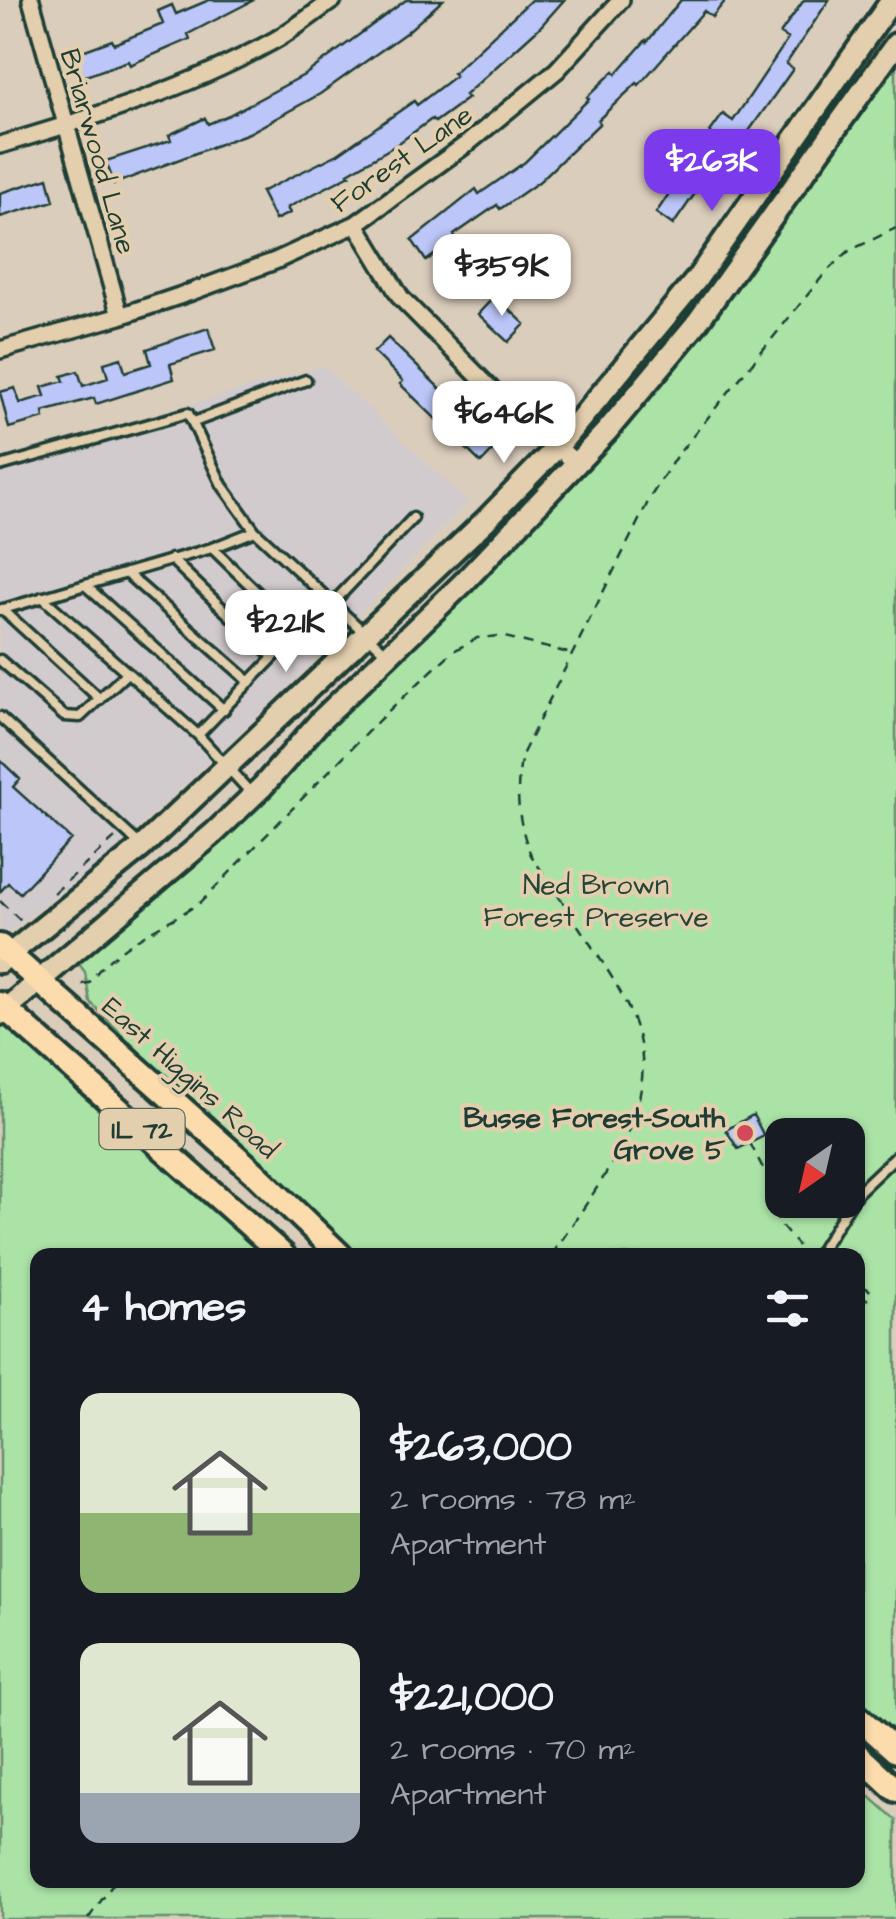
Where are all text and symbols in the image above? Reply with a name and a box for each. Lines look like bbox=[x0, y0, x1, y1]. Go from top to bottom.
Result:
street label: Briarwood Lane bbox=[50, 44, 145, 259]
street label: Forest Lane bbox=[323, 96, 481, 223]
pin: $263K bbox=[642, 129, 782, 214]
text: $263K bbox=[666, 139, 758, 184]
pin: $359K bbox=[432, 234, 572, 319]
text: $359K bbox=[455, 244, 549, 289]
pin: $646K bbox=[434, 381, 574, 466]
text: $646K bbox=[454, 391, 554, 436]
pin: $221K bbox=[216, 590, 356, 675]
text: $221K bbox=[247, 600, 325, 645]
park label: Ned Brown Forest Preserve bbox=[483, 866, 709, 937]
street label: East Higgins Road bbox=[93, 988, 287, 1169]
place label: Busse Forest-South Grove 5 bbox=[463, 1099, 726, 1170]
road number: IL 72 bbox=[100, 1109, 184, 1149]
north arrow bbox=[765, 1118, 865, 1218]
map controls bbox=[765, 1118, 865, 1218]
marker: Busse Forest-South Grove 5 bbox=[734, 1122, 756, 1144]
text: 4 homes bbox=[80, 1279, 246, 1337]
icon: filters bbox=[760, 1281, 815, 1336]
text: $263,000 bbox=[390, 1419, 572, 1477]
icon: home bbox=[160, 1433, 280, 1553]
text: 2 rooms · 78 m² bbox=[390, 1477, 636, 1522]
text: Apartment bbox=[390, 1522, 546, 1567]
text: $221,000 bbox=[390, 1669, 554, 1727]
icon: home bbox=[160, 1683, 280, 1803]
text: 2 rooms · 70 m² bbox=[390, 1727, 635, 1772]
text: Apartment bbox=[390, 1772, 546, 1817]

